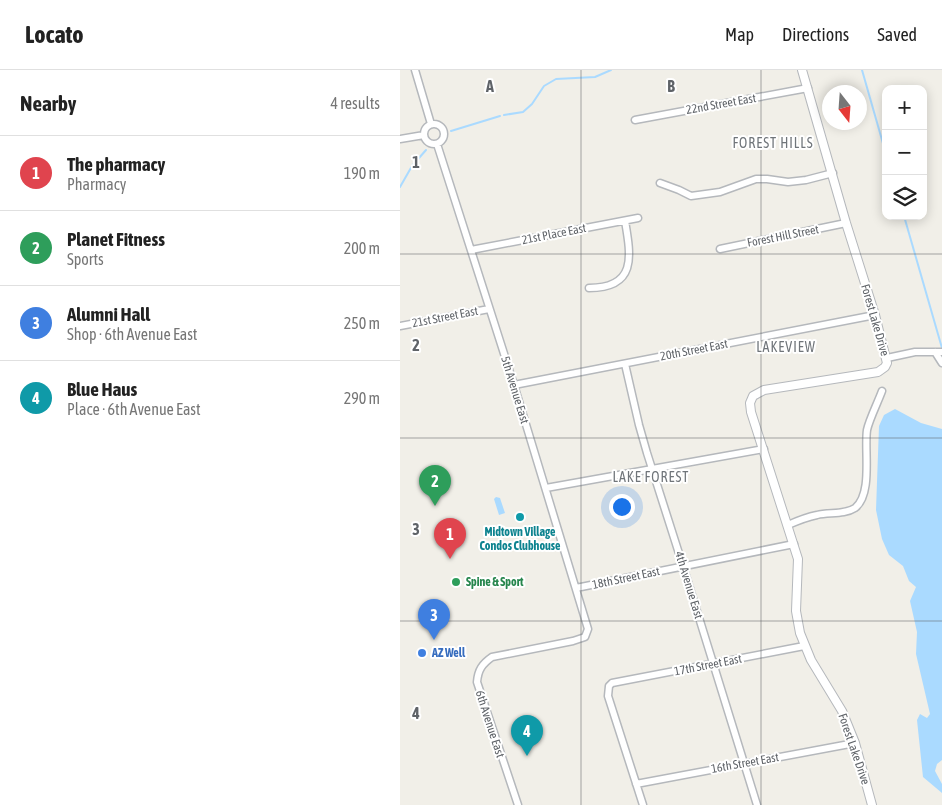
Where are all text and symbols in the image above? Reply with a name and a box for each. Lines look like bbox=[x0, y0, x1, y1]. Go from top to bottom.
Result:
text: Locato bbox=[25, 21, 84, 48]
text: Map bbox=[725, 24, 754, 45]
text: Directions bbox=[782, 24, 849, 45]
text: Saved bbox=[877, 24, 917, 45]
text: A bbox=[485, 77, 494, 95]
text: B bbox=[667, 77, 675, 95]
north arrow bbox=[822, 85, 867, 130]
map controls bbox=[882, 85, 927, 220]
button: + bbox=[882, 85, 927, 130]
text: Nearby bbox=[20, 91, 76, 115]
street label: 22nd Street East bbox=[685, 91, 758, 117]
text: 4 results bbox=[330, 94, 380, 112]
button: − bbox=[882, 130, 927, 175]
district label: FOREST HILLS bbox=[732, 135, 814, 151]
text: The pharmacy bbox=[67, 153, 165, 175]
text: 1 bbox=[412, 153, 420, 171]
text: 1 bbox=[32, 164, 40, 182]
text: 190 m bbox=[344, 164, 380, 182]
text: Pharmacy bbox=[67, 175, 126, 193]
button: layers bbox=[882, 175, 927, 220]
street label: 21st Place East bbox=[521, 221, 588, 247]
street label: Forest Hill Street bbox=[746, 222, 821, 250]
text: Planet Fitness bbox=[67, 228, 165, 250]
text: 2 bbox=[32, 239, 40, 257]
text: 200 m bbox=[344, 239, 380, 257]
text: Sports bbox=[67, 250, 104, 268]
street label: Forest Lake Drive bbox=[858, 282, 892, 358]
text: Alumni Hall bbox=[67, 303, 150, 325]
street label: 21st Street East bbox=[411, 304, 480, 330]
text: 3 bbox=[32, 314, 40, 332]
text: 250 m bbox=[344, 314, 380, 332]
text: Shop · 6th Avenue East bbox=[67, 325, 197, 343]
text: 2 bbox=[412, 336, 420, 354]
street label: 20th Street East bbox=[659, 336, 730, 363]
district label: LAKEVIEW bbox=[756, 339, 816, 355]
street label: 5th Avenue East bbox=[498, 355, 532, 426]
text: Blue Haus bbox=[67, 378, 137, 400]
text: 4 bbox=[32, 389, 40, 407]
text: 290 m bbox=[344, 389, 380, 407]
text: Place · 6th Avenue East bbox=[67, 400, 201, 418]
pin: 2 bbox=[419, 465, 451, 506]
district label: LAKE FOREST bbox=[613, 469, 689, 485]
your location bbox=[609, 494, 635, 520]
marker: Midtown Village Condos Clubhouse bbox=[514, 511, 526, 523]
pin: 1 bbox=[434, 518, 466, 559]
text: 3 bbox=[412, 520, 420, 538]
place label: Midtown Village Condos Clubhouse bbox=[479, 525, 561, 553]
street label: 4th Avenue East bbox=[672, 550, 706, 621]
street label: 18th Street East bbox=[591, 564, 662, 592]
place label: Spine & Sport bbox=[466, 575, 524, 589]
marker: Spine & Sport bbox=[450, 576, 462, 588]
pin: 3 bbox=[418, 599, 450, 640]
place label: AZ Well bbox=[431, 646, 466, 660]
marker: AZ Well bbox=[416, 647, 428, 659]
street label: 17th Street East bbox=[673, 651, 744, 678]
street label: 6th Avenue East bbox=[473, 689, 508, 760]
text: 4 bbox=[411, 704, 420, 722]
street label: Forest Lake Drive bbox=[835, 712, 873, 786]
pin: 4 bbox=[511, 715, 543, 756]
street label: 16th Street East bbox=[710, 750, 781, 776]

